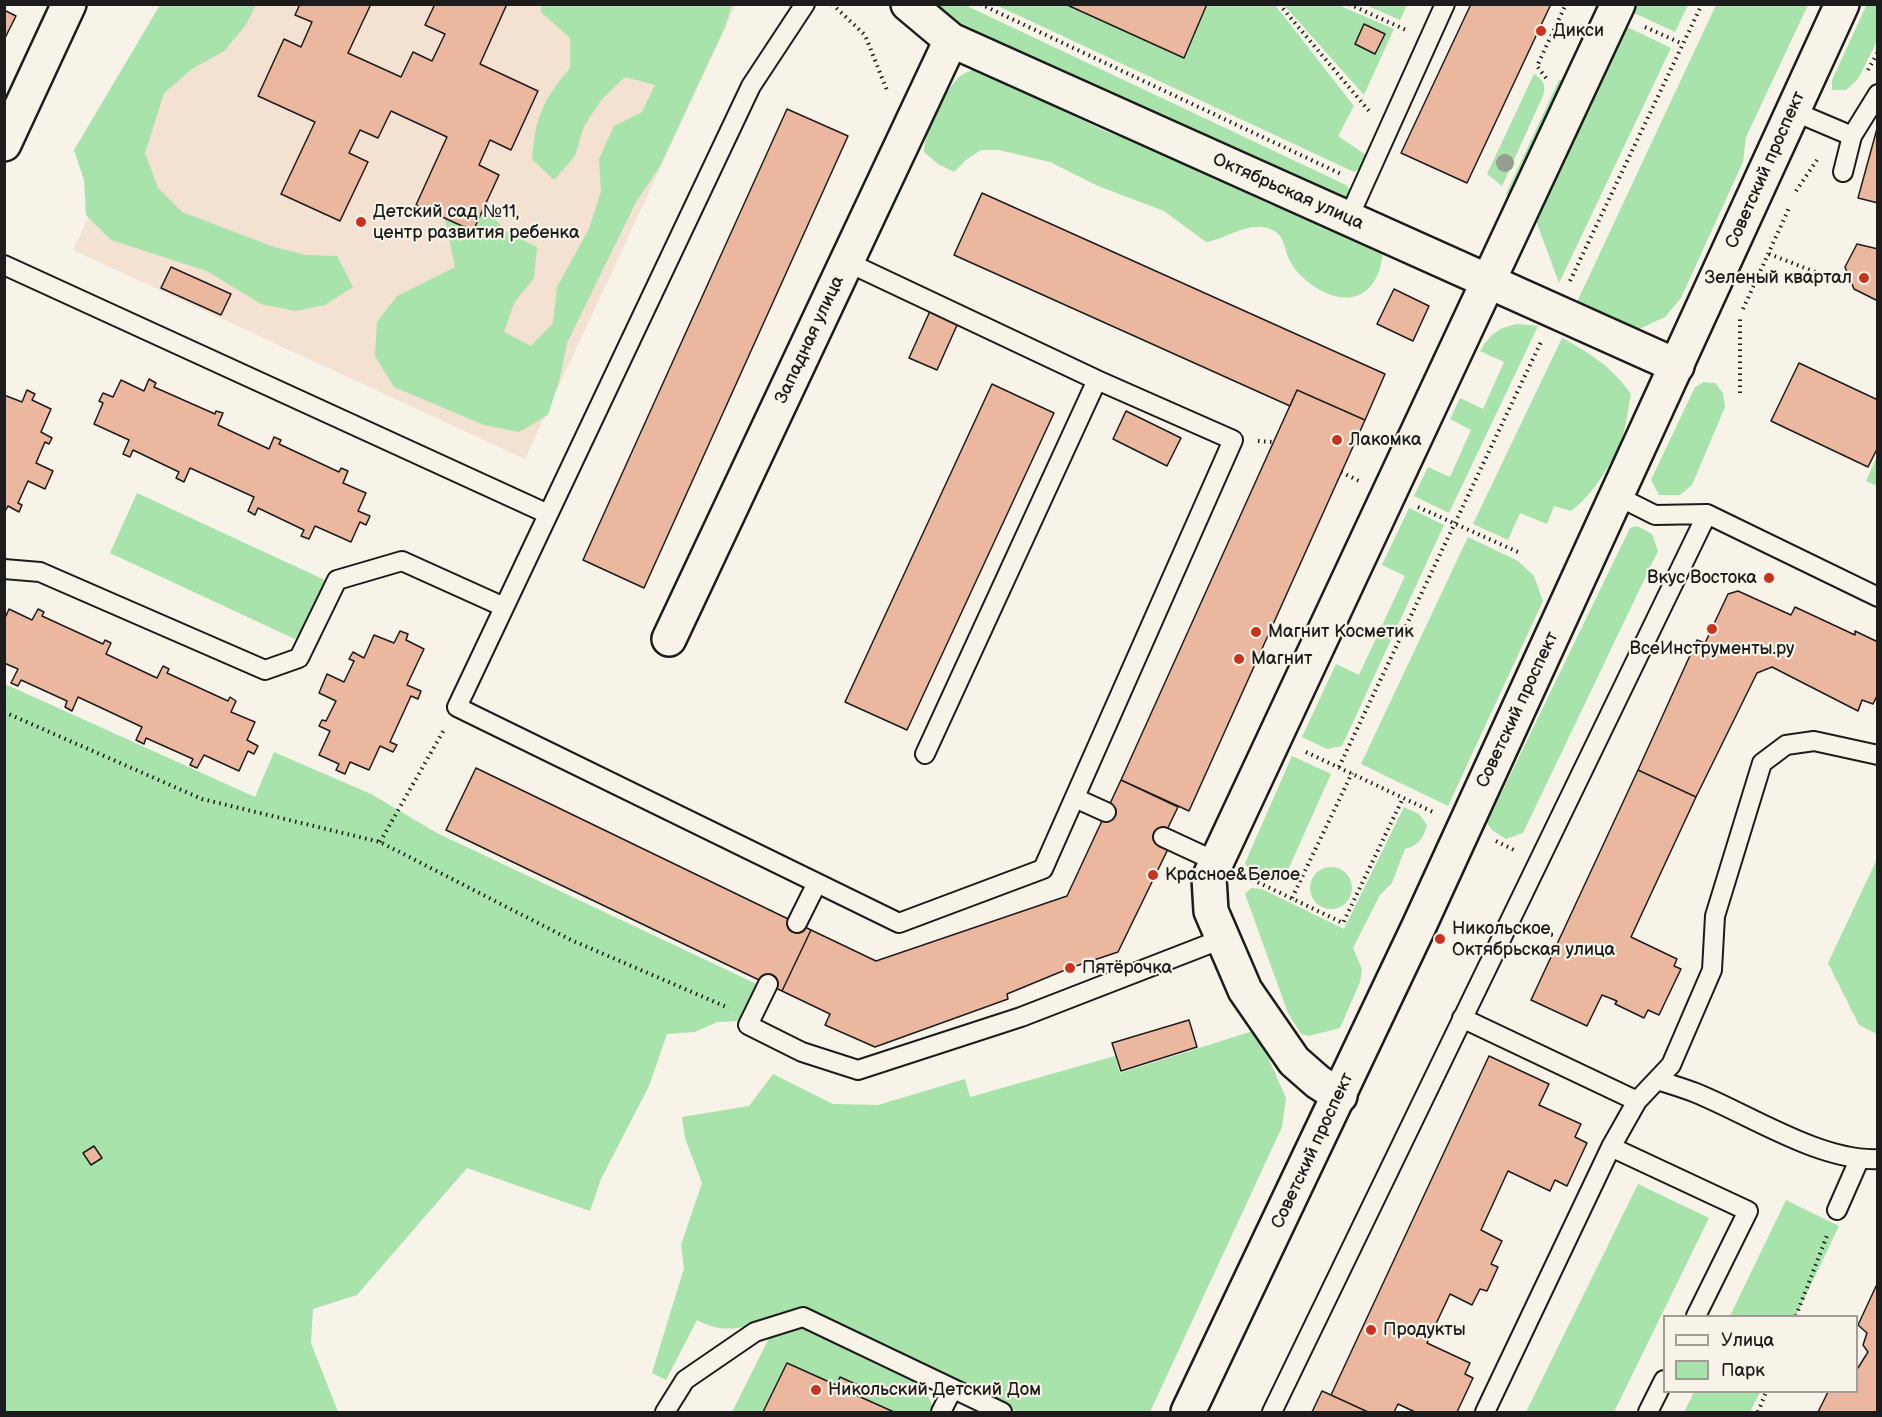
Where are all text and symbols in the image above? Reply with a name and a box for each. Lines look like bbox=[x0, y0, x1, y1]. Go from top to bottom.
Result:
place label: Дикси bbox=[1553, 20, 1604, 42]
marker: Дикси bbox=[1534, 24, 1548, 38]
street label: Советский проспект bbox=[1722, 88, 1810, 252]
street label: Октябрьская улица bbox=[1209, 149, 1367, 235]
place label: Детский сад №11, центр развития ребенка bbox=[373, 201, 580, 244]
marker: Детский сад №11, центр развития ребенка bbox=[354, 215, 368, 229]
place label: Зеленый квартал bbox=[1705, 267, 1852, 289]
marker: Зеленый квартал bbox=[1857, 271, 1871, 285]
street label: Западная улица bbox=[771, 273, 849, 407]
place label: Лакомка bbox=[1349, 429, 1422, 451]
marker: Лакомка bbox=[1330, 433, 1344, 447]
place label: Вкус Востока bbox=[1647, 567, 1757, 589]
marker: Вкус Востока bbox=[1762, 571, 1776, 585]
place label: Магнит Косметик bbox=[1268, 621, 1414, 643]
marker: ВсеИнструменты.ру bbox=[1705, 622, 1719, 636]
marker: Магнит Косметик bbox=[1249, 625, 1263, 639]
street label: Советский проспект bbox=[1472, 628, 1564, 792]
place label: ВсеИнструменты.ру bbox=[1630, 638, 1794, 660]
place label: Магнит bbox=[1251, 648, 1312, 670]
marker: Магнит bbox=[1232, 652, 1246, 666]
place label: Красное&Белое bbox=[1165, 864, 1300, 886]
marker: Красное&Белое bbox=[1146, 868, 1160, 882]
place label: Никольское, Октябрьская улица bbox=[1452, 918, 1615, 960]
marker: Никольское, Октябрьская улица bbox=[1433, 932, 1447, 946]
place label: Пятёрочка bbox=[1082, 957, 1172, 979]
marker: Пятёрочка bbox=[1063, 961, 1077, 975]
street label: Советский проспект bbox=[1267, 1069, 1359, 1233]
legend bbox=[1663, 1315, 1858, 1393]
place label: Продукты bbox=[1383, 1319, 1466, 1341]
marker: Продукты bbox=[1364, 1323, 1378, 1337]
text: Улица bbox=[1721, 1330, 1774, 1351]
text: Парк bbox=[1721, 1360, 1765, 1381]
place label: Никольский Детский Дом bbox=[828, 1379, 1041, 1401]
marker: Никольский Детский Дом bbox=[809, 1383, 823, 1397]

